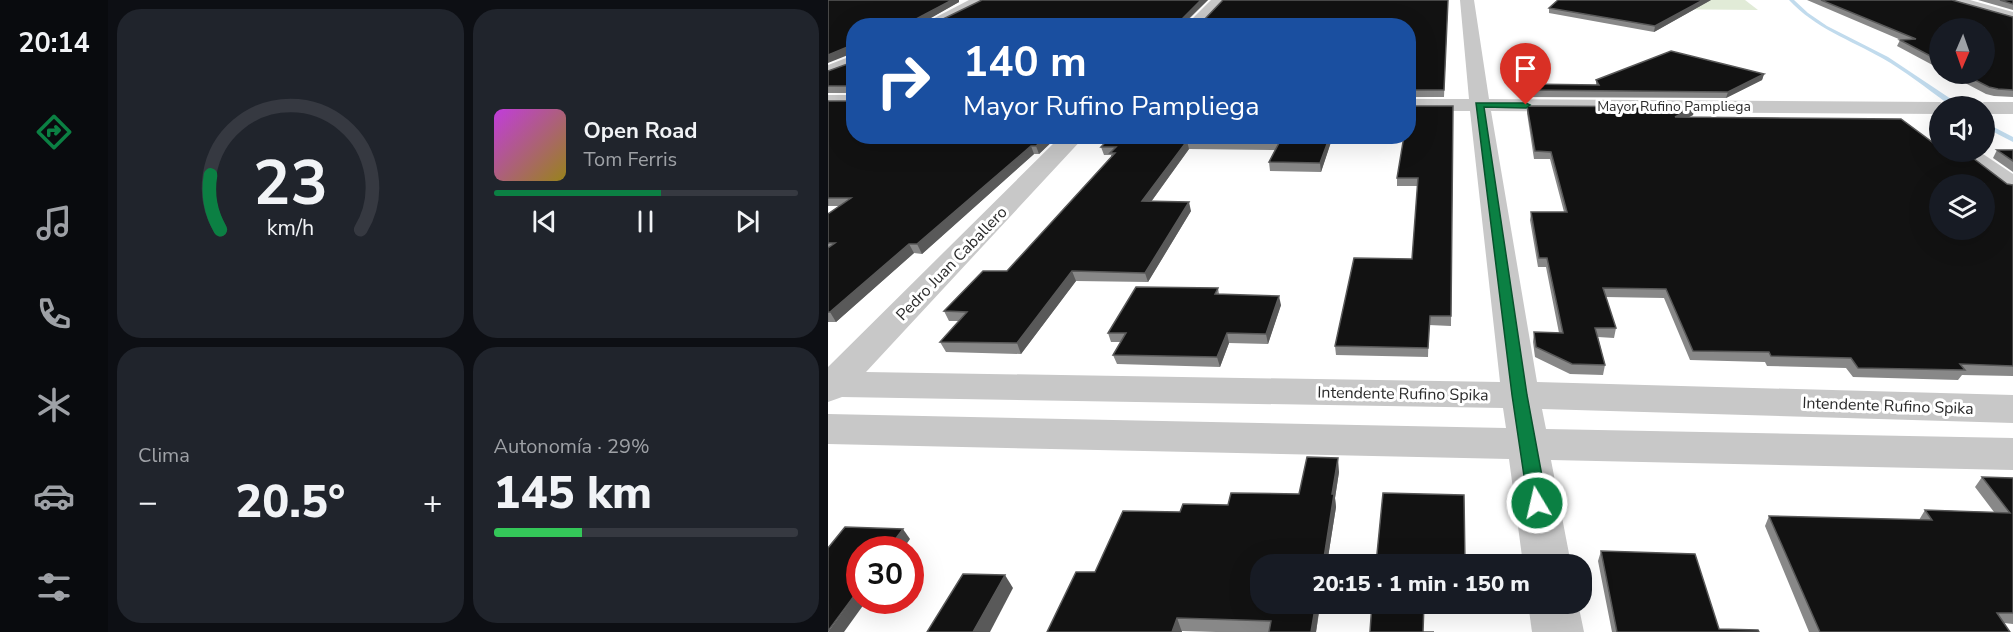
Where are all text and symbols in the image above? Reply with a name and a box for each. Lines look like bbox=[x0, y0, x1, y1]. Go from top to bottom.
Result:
north arrow bbox=[1929, 18, 1995, 84]
map controls bbox=[1929, 18, 1995, 240]
text: 20:14 bbox=[18, 25, 90, 62]
text: 140 m bbox=[963, 34, 1087, 91]
icon: right bbox=[864, 42, 942, 120]
pin bbox=[1500, 43, 1551, 105]
icon: arrive bbox=[1509, 52, 1542, 85]
text: Mayor Rufino Pampliega bbox=[963, 88, 1260, 125]
button: sound bbox=[1929, 96, 1995, 162]
street label: Mayor Rufino Pampliega bbox=[1597, 97, 1751, 116]
icon: directions bbox=[33, 111, 75, 153]
text: Open Road bbox=[584, 116, 697, 146]
text: 23 bbox=[253, 142, 328, 227]
text: Tom Ferris bbox=[584, 146, 677, 173]
button: layers bbox=[1929, 174, 1995, 240]
icon: music bbox=[33, 202, 75, 244]
street label: Pedro Juan Caballero bbox=[891, 202, 1012, 326]
icon: previous bbox=[528, 205, 561, 238]
icon: pause bbox=[629, 205, 662, 238]
icon: next bbox=[731, 205, 764, 238]
text: km/h bbox=[267, 214, 314, 244]
icon: phone bbox=[33, 293, 75, 335]
street label: Intendente Rufino Spika bbox=[1317, 382, 1489, 406]
icon: climate bbox=[33, 384, 75, 426]
street label: Intendente Rufino Spika bbox=[1802, 392, 1974, 420]
text: Autonomía · 29% bbox=[494, 433, 650, 460]
text: Clima bbox=[138, 442, 190, 469]
text: 145 km bbox=[494, 463, 652, 524]
position arrow bbox=[1505, 471, 1569, 535]
text: 20.5° bbox=[235, 472, 345, 533]
icon: car bbox=[33, 475, 75, 517]
text: − bbox=[138, 480, 158, 525]
text: + bbox=[423, 480, 442, 525]
speed limit sign: 30 bbox=[846, 536, 924, 614]
icon: filters bbox=[33, 566, 75, 608]
text: 20:15 · 1 min · 150 m bbox=[1312, 569, 1530, 599]

